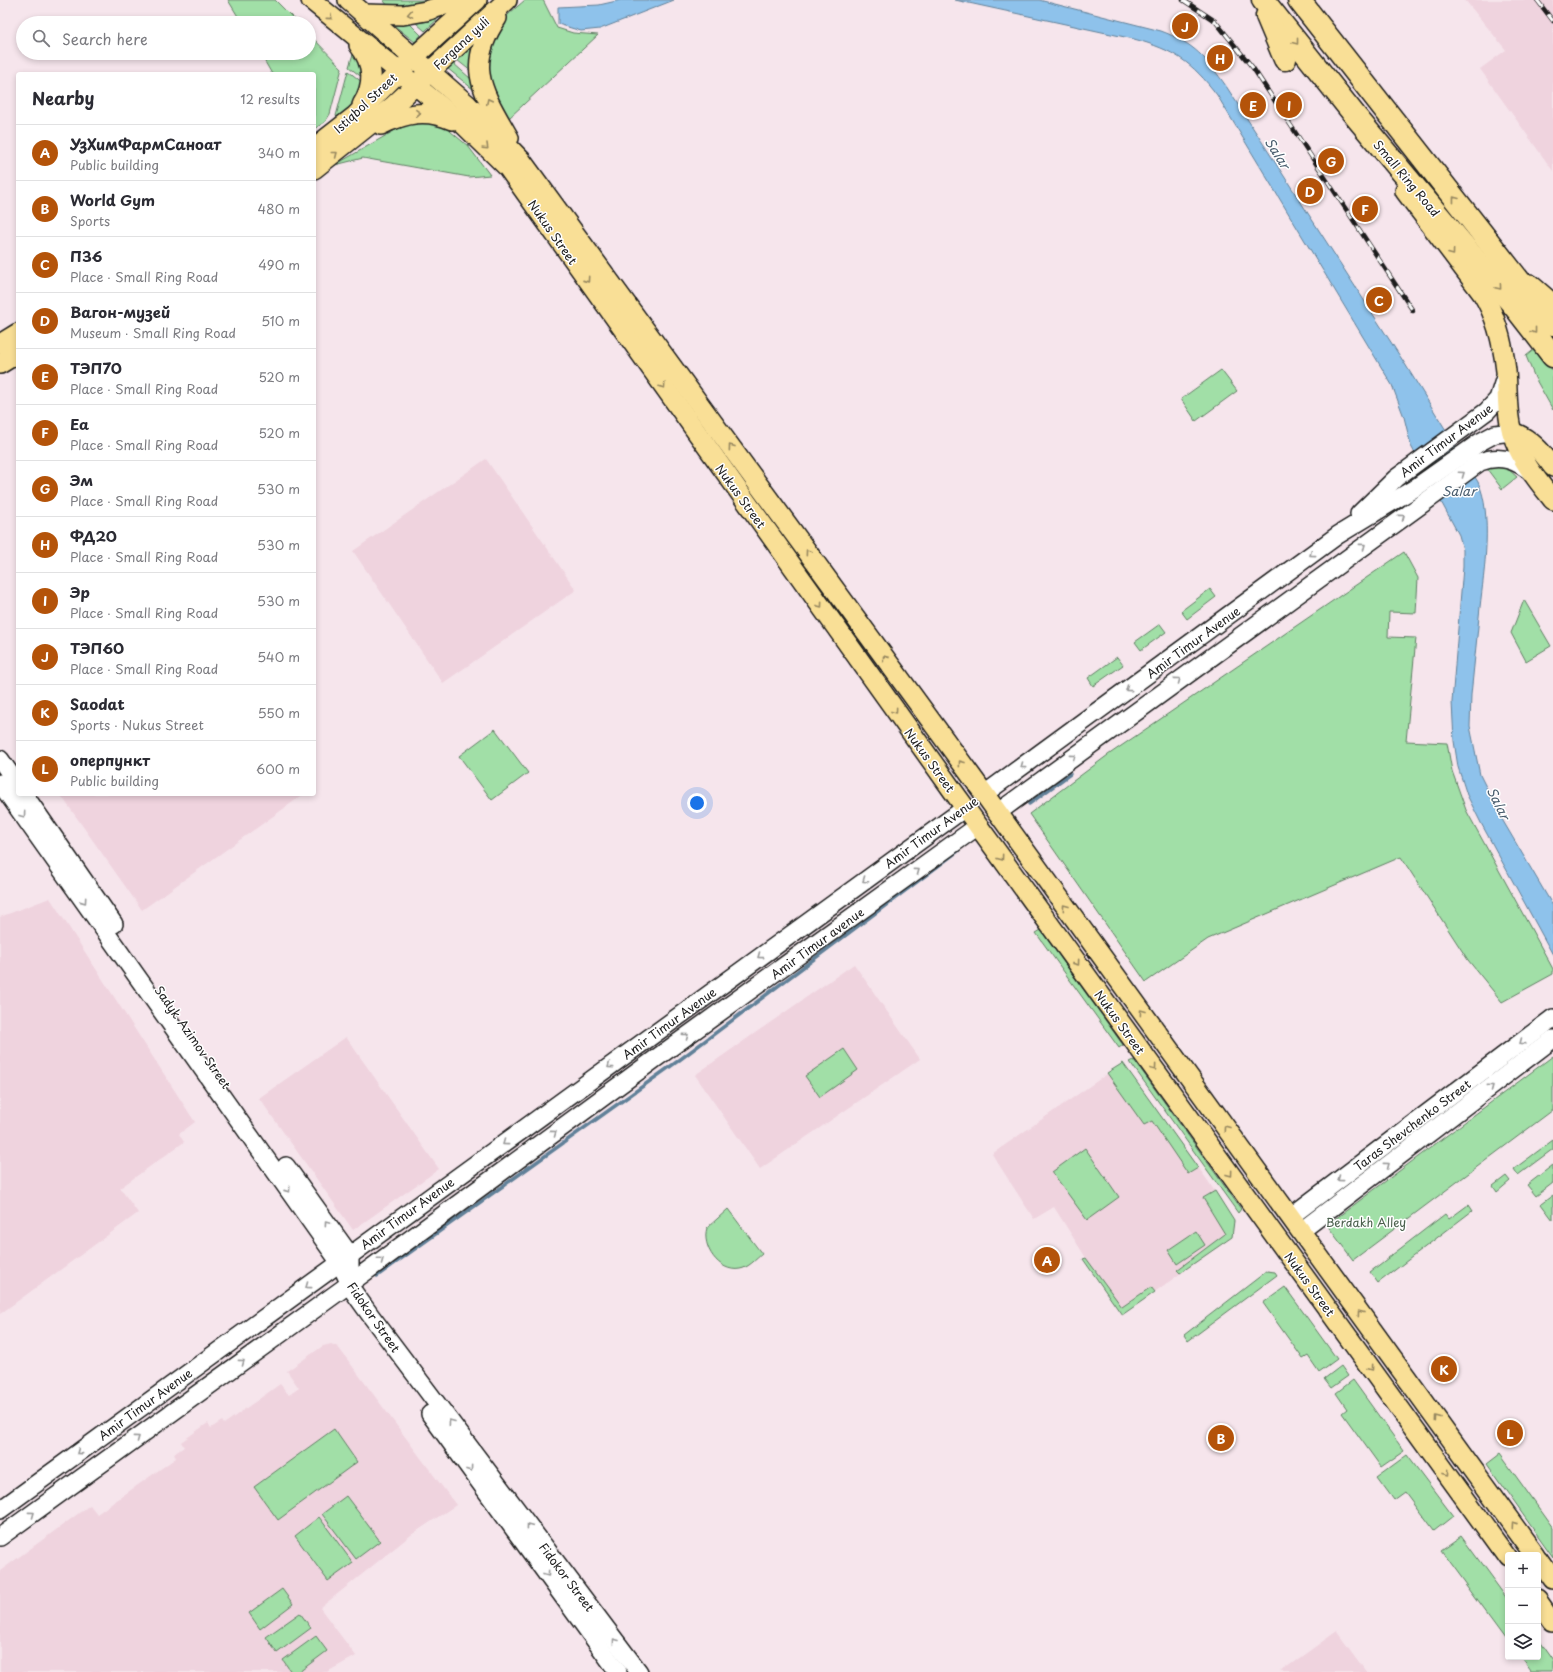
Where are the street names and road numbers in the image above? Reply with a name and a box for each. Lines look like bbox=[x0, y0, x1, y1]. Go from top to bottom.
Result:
street label: Fergana yuli bbox=[429, 12, 493, 74]
street label: Istiqbol Street bbox=[329, 69, 401, 137]
street label: Small Ring Road bbox=[1369, 136, 1445, 220]
street label: Nukus Street bbox=[524, 196, 582, 268]
street label: Amir Timur Avenue bbox=[1396, 399, 1497, 481]
street label: Nukus Street bbox=[712, 460, 770, 532]
street label: Amir Timur Avenue bbox=[1142, 601, 1244, 682]
street label: Nukus Street bbox=[901, 724, 959, 796]
street label: Amir Timur Avenue bbox=[880, 791, 982, 872]
street label: Amir Timur avenue bbox=[767, 903, 867, 983]
street label: Sadyk Azimov Street bbox=[151, 982, 236, 1092]
street label: Amir Timur Avenue bbox=[618, 982, 720, 1063]
street label: Nukus Street bbox=[1091, 986, 1149, 1058]
street label: Taras Shevchenko Street bbox=[1350, 1075, 1474, 1175]
street label: Amir Timur Avenue bbox=[356, 1172, 458, 1253]
street label: Nukus Street bbox=[1281, 1248, 1339, 1320]
street label: Fidokor Street bbox=[343, 1278, 405, 1356]
street label: Amir Timur Avenue bbox=[94, 1363, 196, 1444]
street label: Fidokor Street bbox=[535, 1539, 599, 1615]

